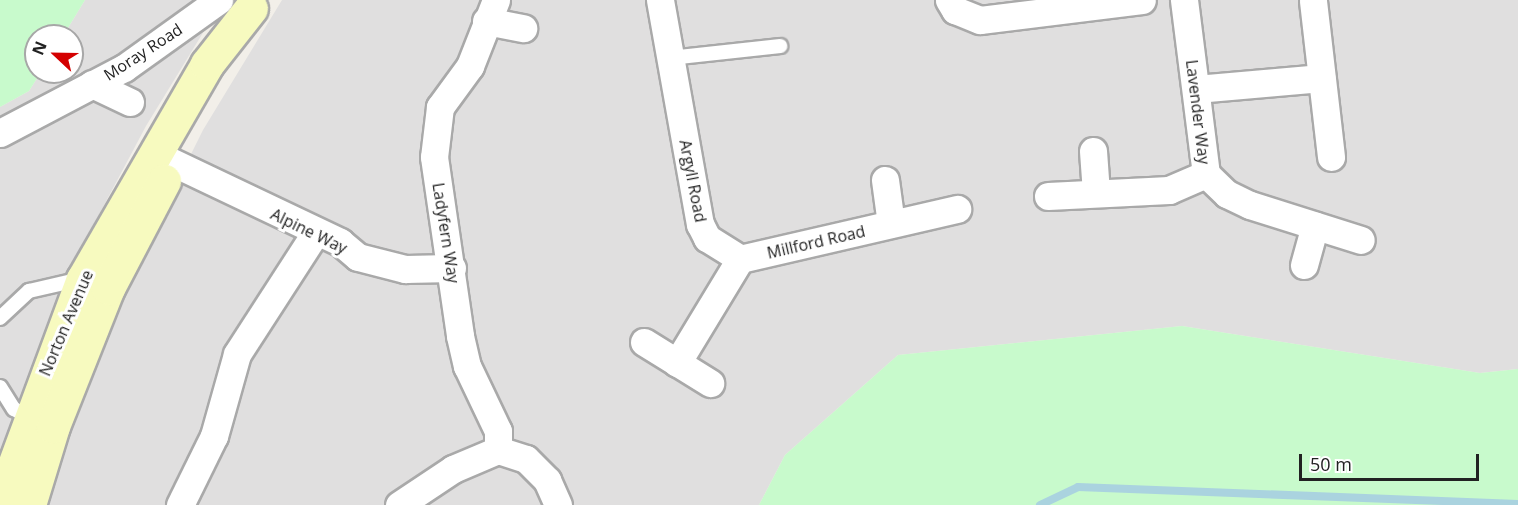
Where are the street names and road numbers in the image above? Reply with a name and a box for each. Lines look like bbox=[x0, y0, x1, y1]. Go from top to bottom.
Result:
street label: Moray Road bbox=[100, 19, 186, 85]
street label: Lavender Way bbox=[1182, 59, 1214, 165]
street label: Argyll Road bbox=[676, 138, 710, 224]
street label: Ladyfern Way bbox=[429, 181, 463, 285]
street label: Alpine Way bbox=[268, 204, 350, 258]
street label: Millford Road bbox=[765, 221, 867, 263]
street label: Norton Avenue bbox=[35, 267, 97, 379]

